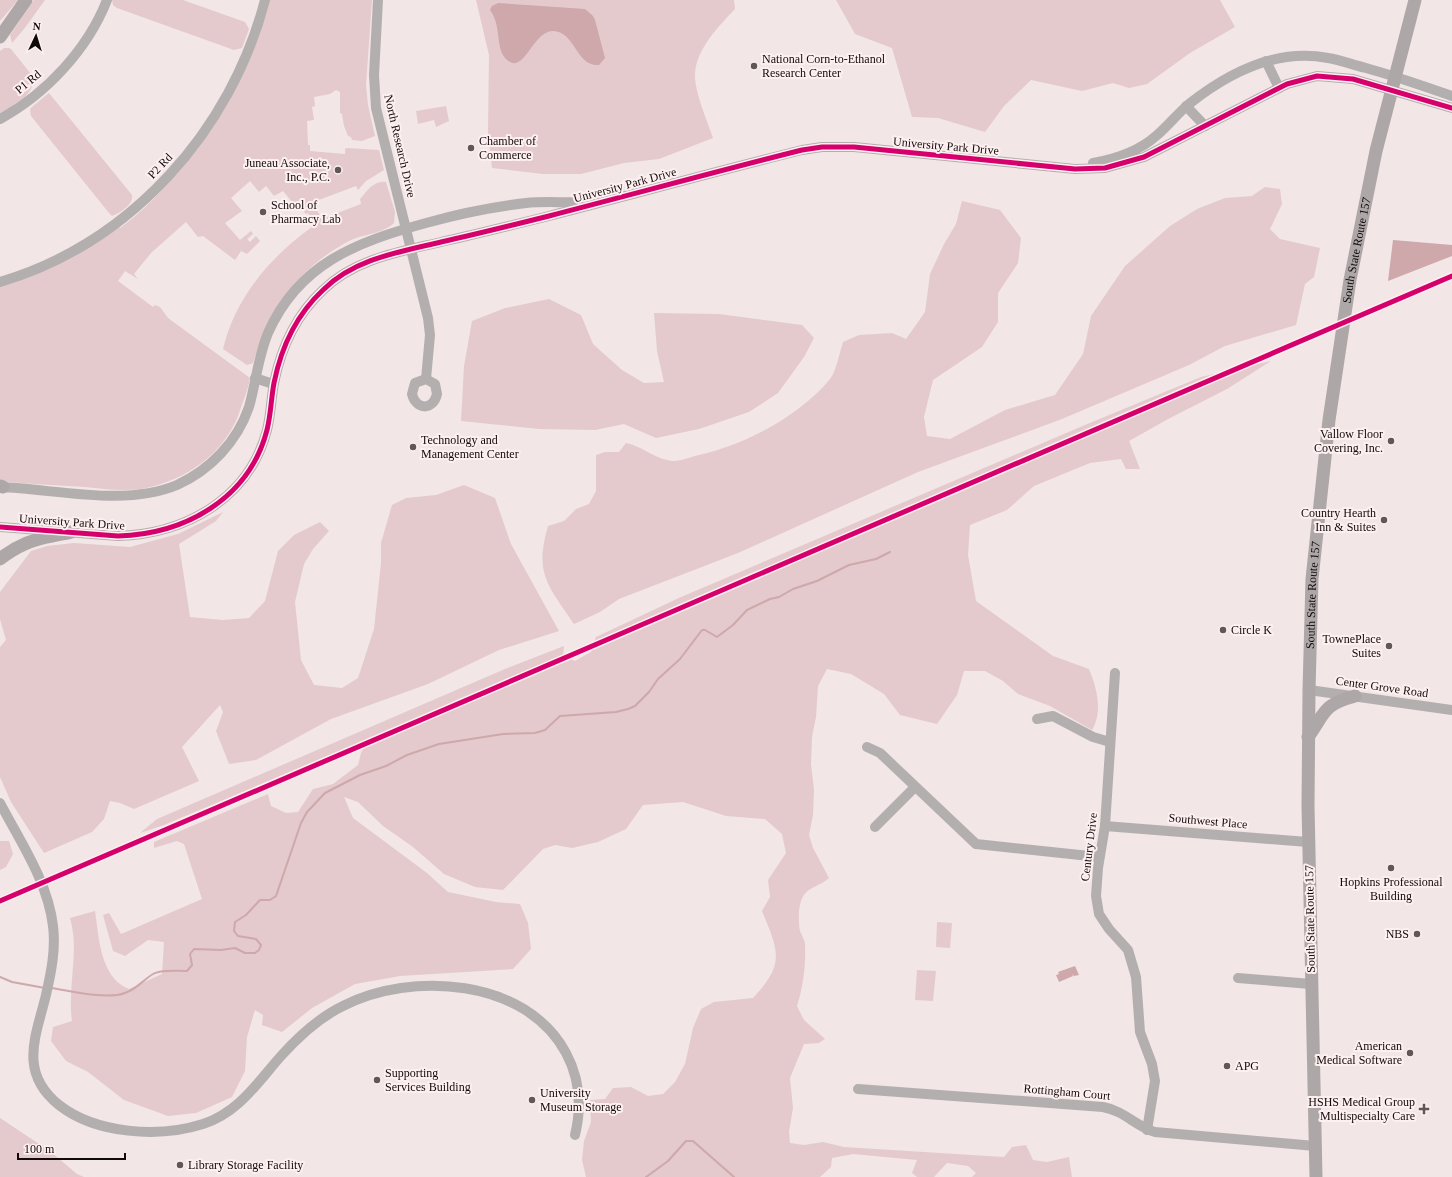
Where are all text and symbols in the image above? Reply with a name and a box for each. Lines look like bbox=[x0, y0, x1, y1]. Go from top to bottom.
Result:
north arrow bbox=[16, 16, 56, 56]
text: N bbox=[32, 20, 41, 32]
place label: National Corn-to-Ethanol Research Center bbox=[762, 52, 886, 80]
marker: National Corn-to-Ethanol Research Center bbox=[749, 61, 759, 71]
street label: P1 Rd bbox=[12, 67, 44, 97]
street label: North Research Drive bbox=[381, 93, 419, 199]
place label: Chamber of Commerce bbox=[479, 134, 536, 162]
street label: University Park Drive bbox=[893, 134, 999, 158]
marker: Chamber of Commerce bbox=[466, 143, 476, 153]
street label: P2 Rd bbox=[145, 150, 175, 182]
place label: Juneau Associate, Inc., P.C. bbox=[245, 156, 330, 184]
marker: Juneau Associate, Inc., P.C. bbox=[333, 165, 343, 175]
street label: University Park Drive bbox=[572, 165, 678, 205]
street label: South State Route 157 bbox=[1340, 196, 1374, 304]
place label: School of Pharmacy Lab bbox=[271, 198, 341, 226]
marker: School of Pharmacy Lab bbox=[258, 207, 268, 217]
place label: Vallow Floor Covering, Inc. bbox=[1314, 427, 1383, 455]
place label: Technology and Management Center bbox=[421, 433, 519, 461]
marker: Vallow Floor Covering, Inc. bbox=[1386, 436, 1396, 446]
marker: Technology and Management Center bbox=[408, 442, 418, 452]
place label: Country Hearth Inn & Suites bbox=[1301, 506, 1376, 534]
street label: University Park Drive bbox=[19, 511, 125, 533]
marker: Country Hearth Inn & Suites bbox=[1379, 515, 1389, 525]
street label: South State Route 157 bbox=[1303, 541, 1323, 649]
place label: Circle K bbox=[1231, 623, 1272, 637]
marker: Circle K bbox=[1218, 625, 1228, 635]
place label: TownePlace Suites bbox=[1323, 632, 1381, 660]
marker: TownePlace Suites bbox=[1384, 641, 1394, 651]
street label: Center Grove Road bbox=[1335, 674, 1429, 700]
street label: Southwest Place bbox=[1168, 811, 1248, 831]
street label: Century Drive bbox=[1078, 812, 1100, 882]
marker: Hopkins Professional Building bbox=[1386, 863, 1396, 873]
street label: South State Route 157 bbox=[1302, 865, 1318, 973]
place label: Hopkins Professional Building bbox=[1340, 875, 1443, 903]
place label: NBS bbox=[1386, 927, 1409, 941]
marker: NBS bbox=[1412, 929, 1422, 939]
place label: American Medical Software bbox=[1316, 1039, 1402, 1067]
marker: American Medical Software bbox=[1405, 1048, 1415, 1058]
place label: APG bbox=[1235, 1059, 1259, 1073]
marker: APG bbox=[1222, 1061, 1232, 1071]
place label: Supporting Services Building bbox=[385, 1066, 471, 1094]
marker: Supporting Services Building bbox=[372, 1075, 382, 1085]
street label: Rottingham Court bbox=[1023, 1081, 1112, 1103]
place label: University Museum Storage bbox=[540, 1086, 622, 1114]
marker: University Museum Storage bbox=[527, 1095, 537, 1105]
place label: HSHS Medical Group Multispecialty Care bbox=[1308, 1095, 1415, 1123]
marker: HSHS Medical Group Multispecialty Care bbox=[1418, 1103, 1430, 1115]
scale bar bbox=[18, 1135, 125, 1161]
text: 100 m bbox=[24, 1142, 55, 1156]
place label: Library Storage Facility bbox=[188, 1158, 303, 1172]
marker: Library Storage Facility bbox=[175, 1160, 185, 1170]

